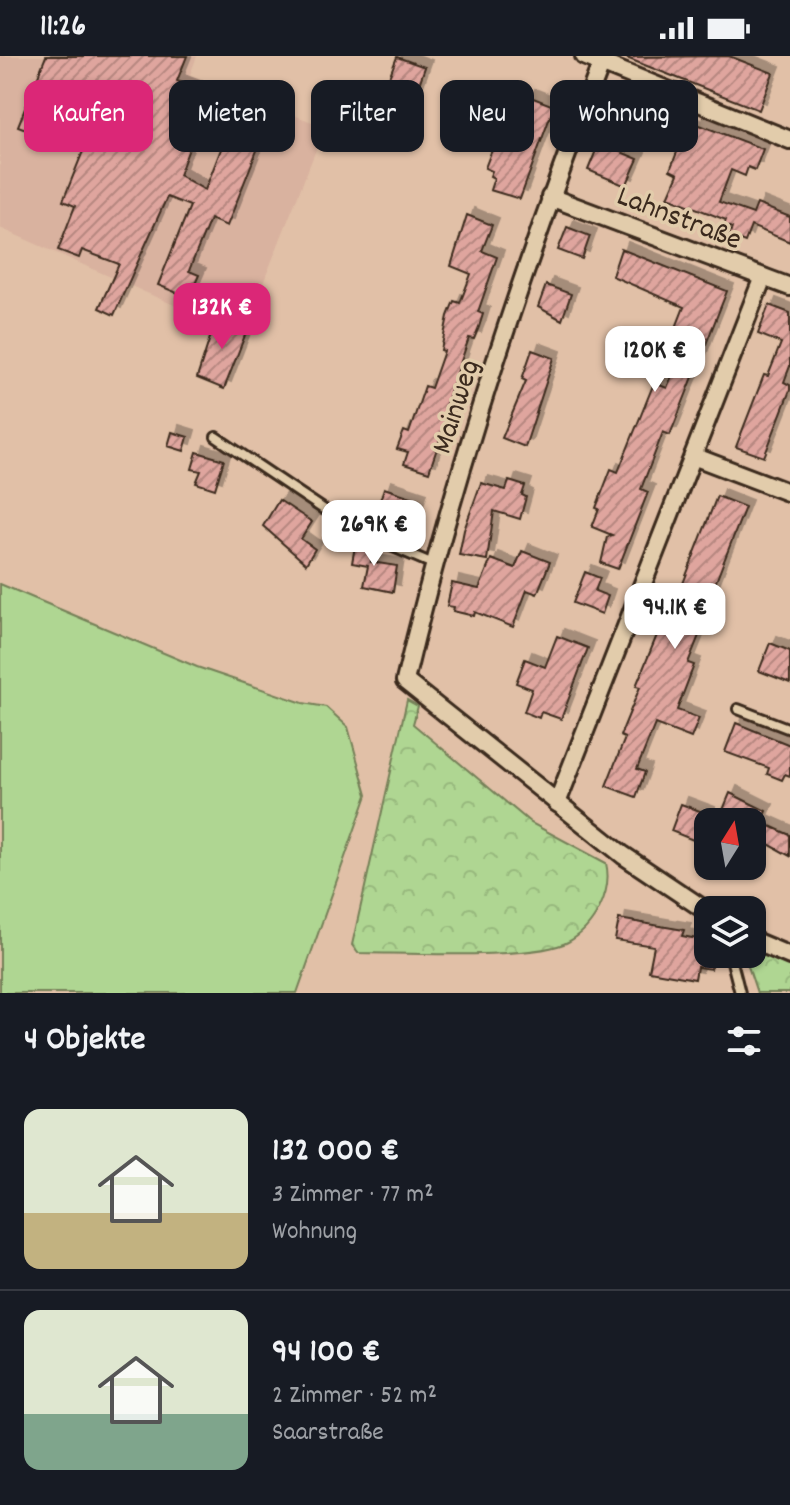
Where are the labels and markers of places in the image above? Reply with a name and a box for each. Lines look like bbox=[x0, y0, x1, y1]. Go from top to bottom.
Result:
pin: 132K € bbox=[157, 283, 287, 351]
pin: 120K € bbox=[590, 326, 720, 394]
pin: 269K € bbox=[309, 500, 439, 568]
pin: 94.1K € bbox=[601, 583, 749, 651]

